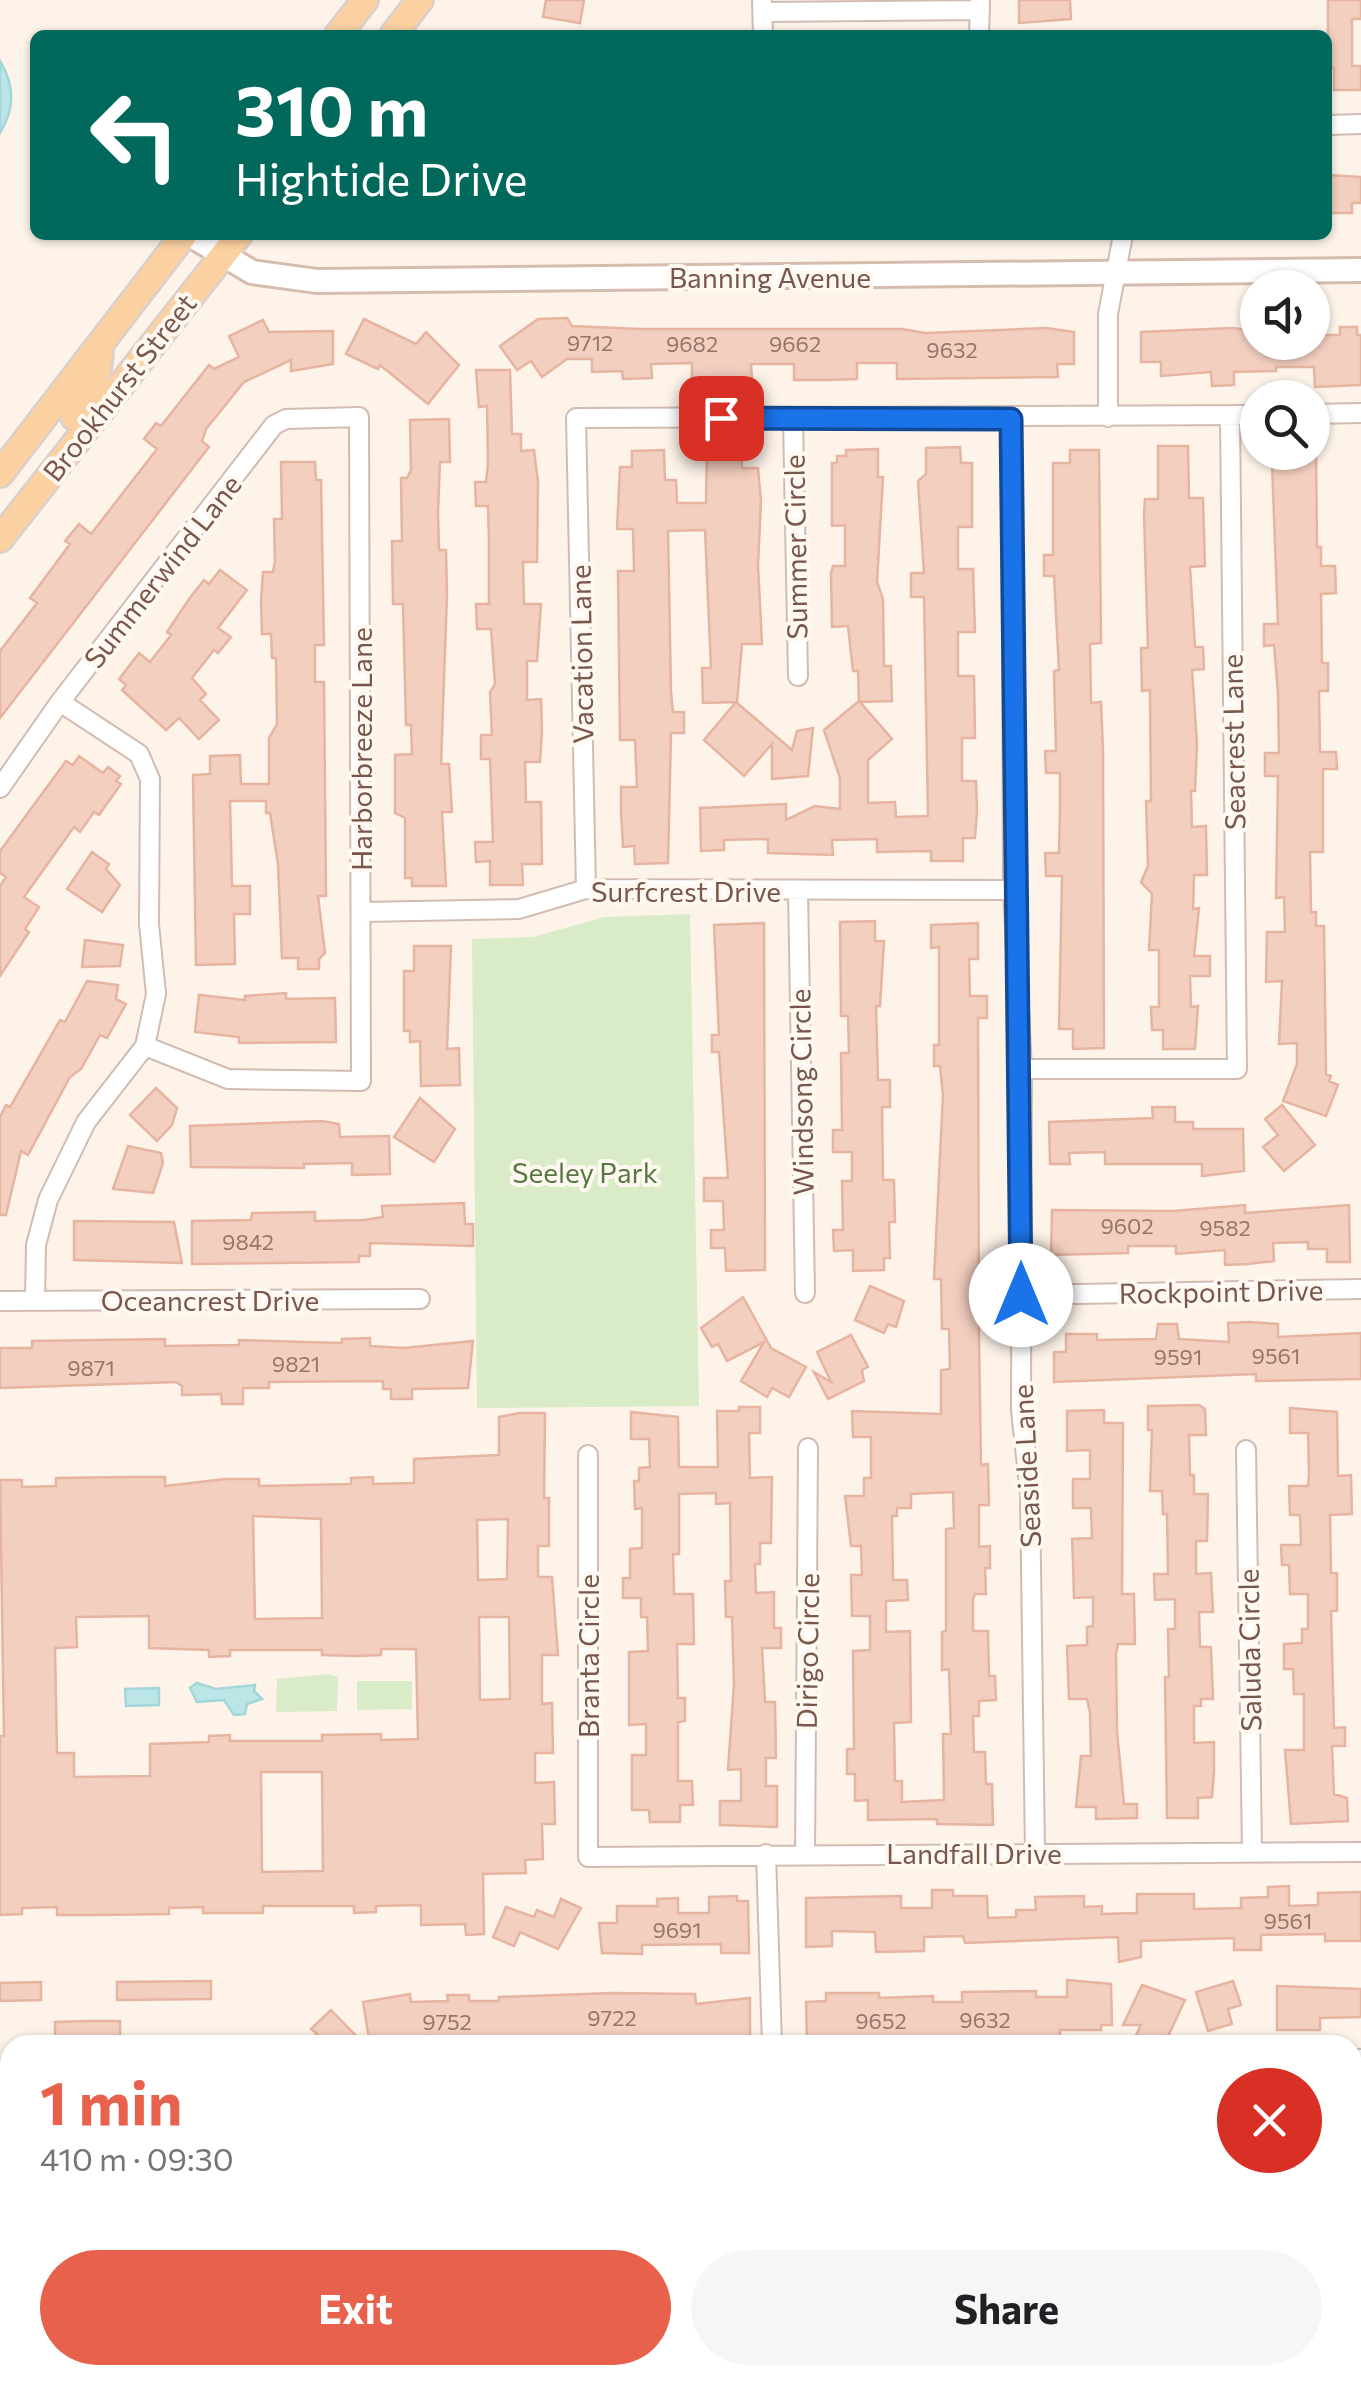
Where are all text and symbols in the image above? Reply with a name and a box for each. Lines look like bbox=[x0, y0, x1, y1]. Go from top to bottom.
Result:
text: 310 m bbox=[235, 65, 428, 150]
icon: left bbox=[70, 70, 200, 200]
text: Hightide Drive bbox=[235, 150, 528, 205]
street label: Banning Avenue bbox=[669, 260, 871, 294]
map controls bbox=[1240, 270, 1330, 470]
button: sound bbox=[1240, 270, 1330, 360]
street label: Brookhurst Street bbox=[35, 287, 203, 487]
house number: 9712 bbox=[567, 329, 613, 356]
house number: 9682 bbox=[666, 330, 718, 357]
house number: 9662 bbox=[769, 330, 821, 357]
house number: 9632 bbox=[926, 336, 978, 363]
pin bbox=[679, 376, 764, 461]
button: search bbox=[1240, 380, 1330, 470]
icon: arrive bbox=[694, 391, 749, 446]
street label: Summer Circle bbox=[776, 454, 814, 640]
street label: Summerwind Lane bbox=[76, 468, 248, 674]
street label: Vacation Lane bbox=[562, 564, 600, 744]
street label: Harborbreeze Lane bbox=[344, 627, 378, 871]
street label: Seacrest Lane bbox=[1214, 654, 1252, 830]
street label: Surfcrest Drive bbox=[591, 874, 781, 908]
street label: Windsong Circle bbox=[782, 988, 820, 1196]
park label: Seeley Park bbox=[512, 1155, 658, 1189]
house number: 9602 bbox=[1100, 1212, 1154, 1239]
house number: 9582 bbox=[1199, 1214, 1251, 1241]
house number: 9842 bbox=[222, 1228, 274, 1255]
position arrow bbox=[969, 1243, 1073, 1347]
street label: Rockpoint Drive bbox=[1118, 1272, 1324, 1310]
street label: Oceancrest Drive bbox=[101, 1283, 319, 1317]
house number: 9561 bbox=[1252, 1342, 1300, 1369]
house number: 9591 bbox=[1154, 1343, 1202, 1370]
house number: 9821 bbox=[272, 1350, 320, 1377]
house number: 9871 bbox=[67, 1354, 115, 1381]
street label: Seaside Lane bbox=[1005, 1383, 1047, 1549]
street label: Saluda Circle bbox=[1231, 1568, 1267, 1732]
street label: Dirigo Circle bbox=[789, 1573, 825, 1729]
street label: Branta Circle bbox=[571, 1574, 605, 1738]
street label: Landfall Drive bbox=[886, 1836, 1062, 1870]
house number: 9561 bbox=[1264, 1907, 1312, 1934]
house number: 9691 bbox=[652, 1916, 702, 1943]
house number: 9722 bbox=[587, 2004, 637, 2031]
house number: 9632 bbox=[959, 2006, 1011, 2033]
house number: 9652 bbox=[855, 2007, 907, 2034]
house number: 9752 bbox=[422, 2008, 472, 2035]
text: 1 min bbox=[40, 2064, 182, 2137]
button: close bbox=[1217, 2068, 1322, 2173]
text: 410 m · 09:30 bbox=[40, 2138, 234, 2178]
button: Exit bbox=[40, 2250, 671, 2365]
button: Share bbox=[691, 2250, 1322, 2365]

